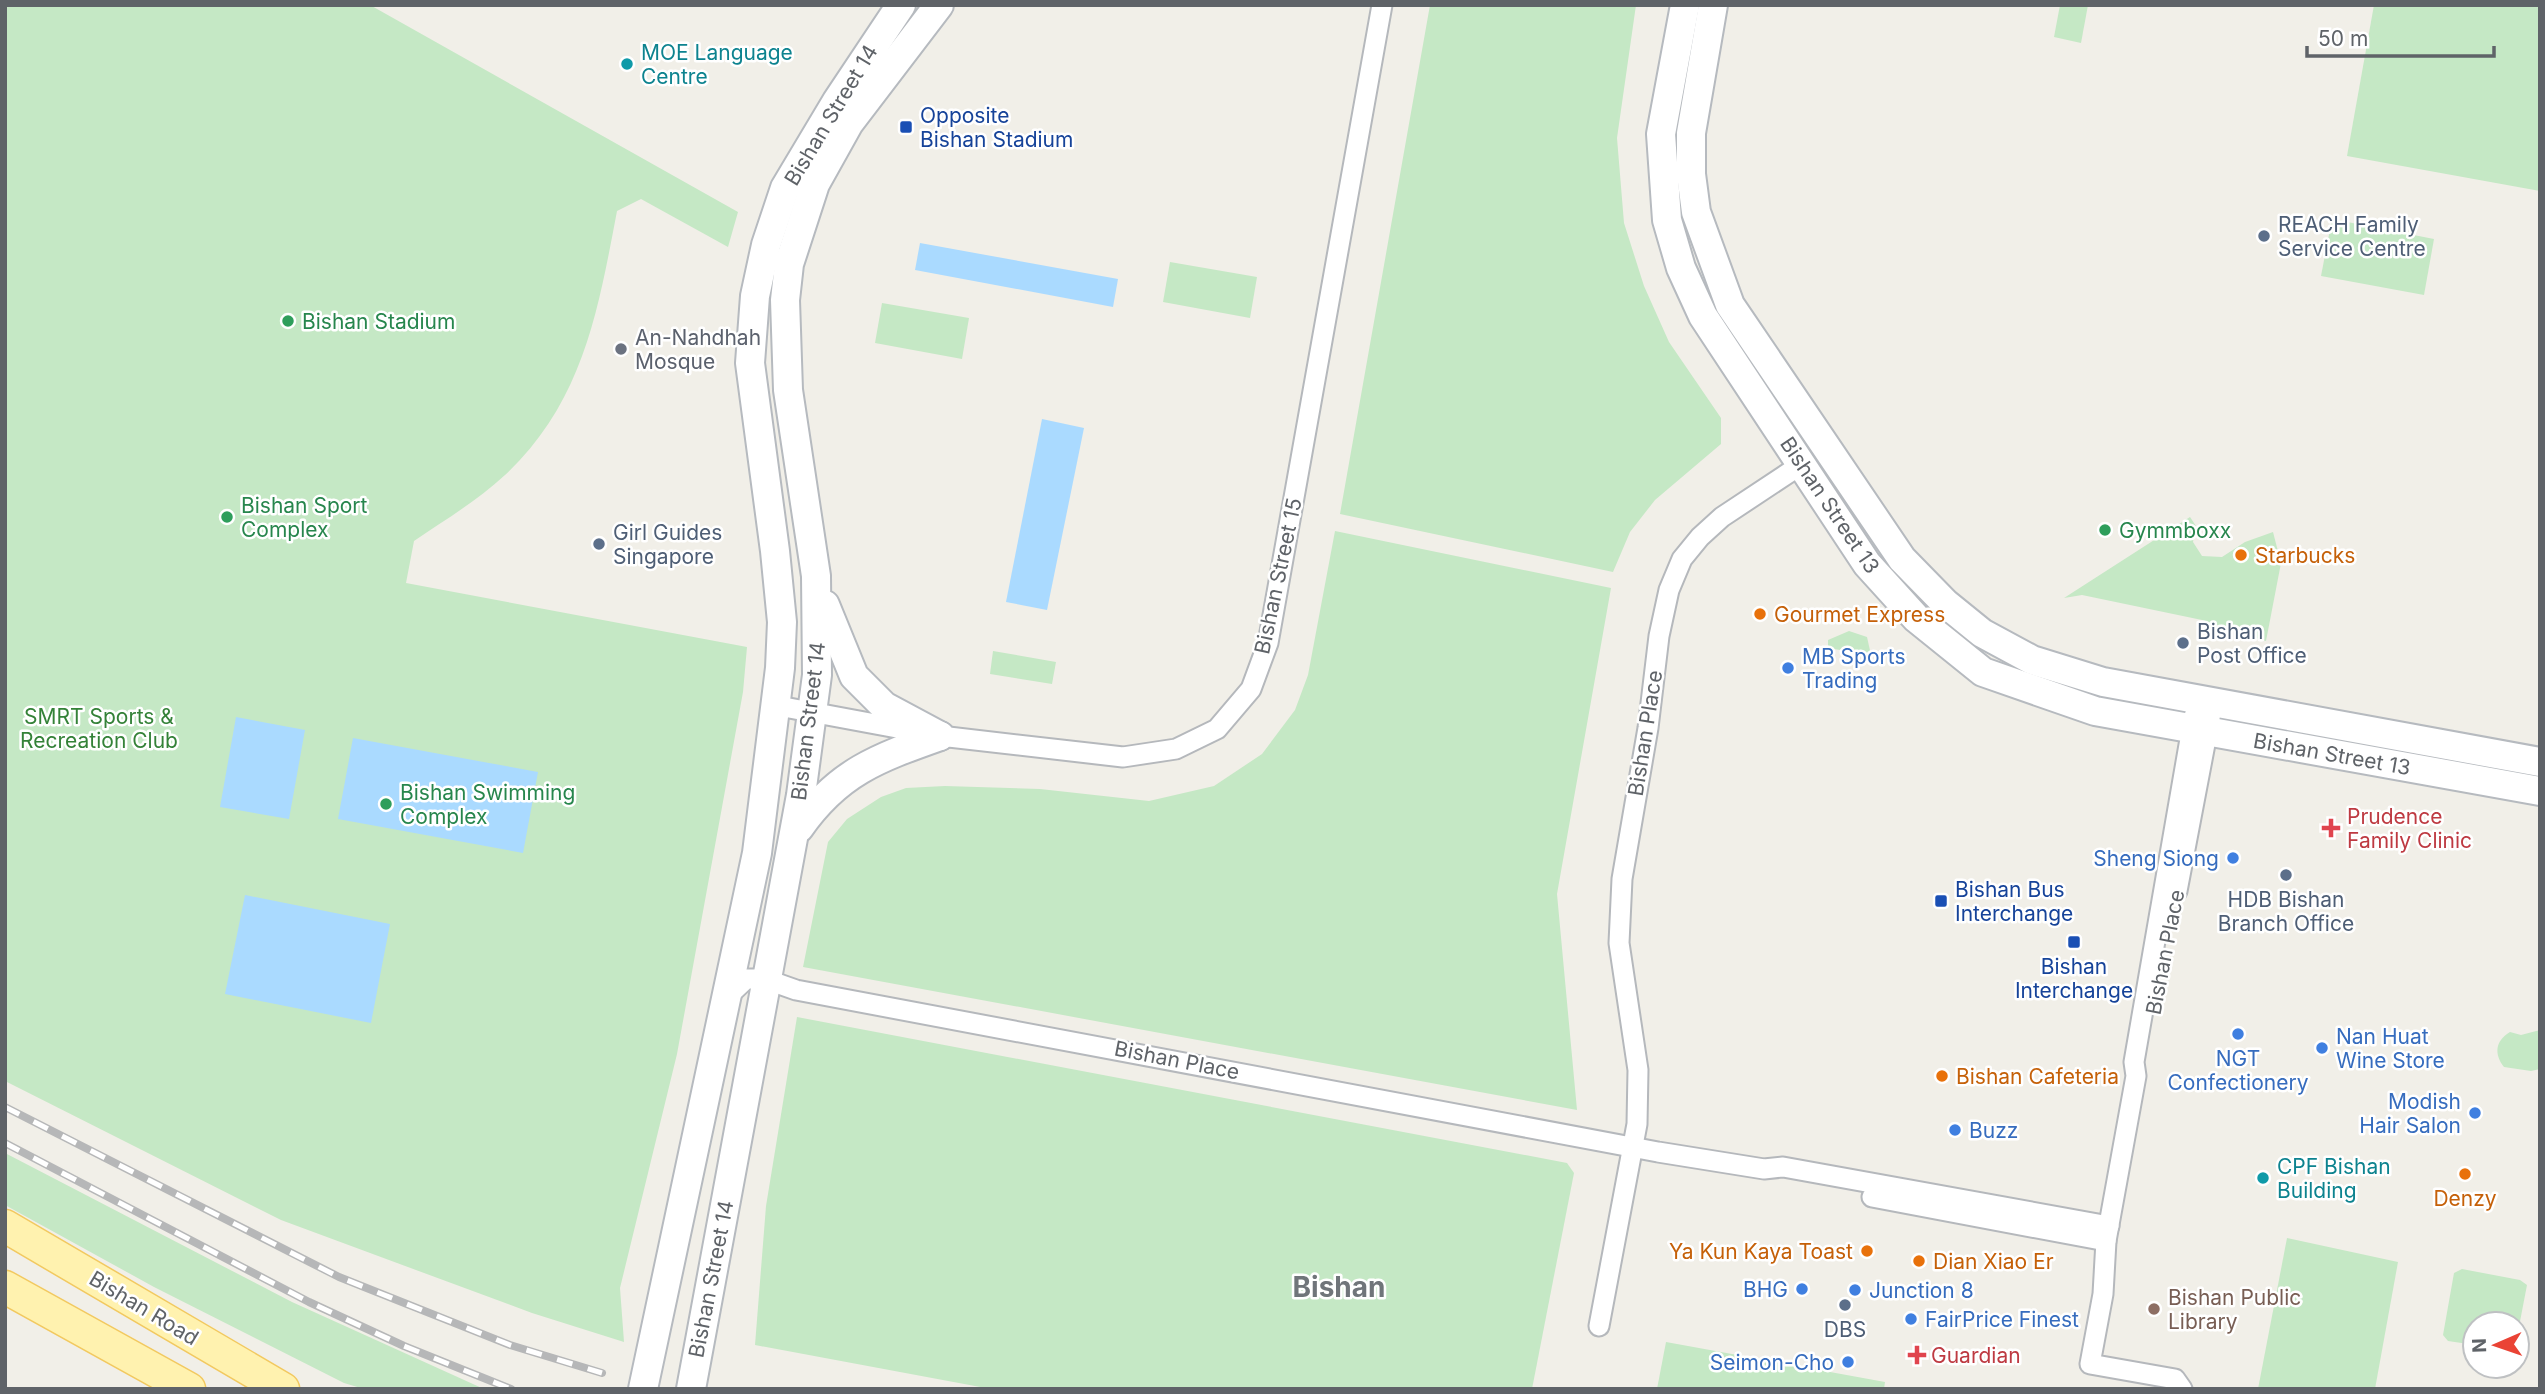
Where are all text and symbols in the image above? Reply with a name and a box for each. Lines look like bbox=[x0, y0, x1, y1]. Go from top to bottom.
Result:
scale bar bbox=[2307, 14, 2494, 58]
text: 50 m bbox=[2318, 26, 2368, 51]
place label: MOE Language Centre bbox=[641, 40, 793, 89]
street label: Bishan Street 14 bbox=[779, 40, 883, 190]
marker: MOE Language Centre bbox=[619, 56, 635, 72]
place label: Opposite Bishan Stadium bbox=[920, 103, 1073, 152]
marker: Opposite Bishan Stadium bbox=[898, 119, 914, 135]
place label: REACH Family Service Centre bbox=[2278, 212, 2426, 261]
marker: REACH Family Service Centre bbox=[2256, 228, 2272, 244]
place label: Bishan Stadium bbox=[302, 309, 455, 334]
marker: Bishan Stadium bbox=[280, 313, 296, 329]
place label: An-Nahdhah Mosque bbox=[635, 325, 761, 374]
marker: An-Nahdhah Mosque bbox=[613, 341, 629, 357]
street label: Bishan Street 13 bbox=[1775, 432, 1885, 578]
place label: Bishan Sport Complex bbox=[241, 493, 368, 542]
street label: Bishan Street 15 bbox=[1249, 496, 1307, 656]
marker: Bishan Sport Complex bbox=[219, 509, 235, 525]
place label: Gymmboxx bbox=[2119, 518, 2231, 543]
place label: Girl Guides Singapore bbox=[613, 520, 722, 569]
marker: Gymmboxx bbox=[2097, 522, 2113, 538]
marker: Girl Guides Singapore bbox=[591, 536, 607, 552]
place label: Starbucks bbox=[2255, 543, 2355, 568]
marker: Starbucks bbox=[2233, 547, 2249, 563]
place label: Gourmet Express bbox=[1774, 602, 1945, 627]
marker: Gourmet Express bbox=[1752, 606, 1768, 622]
place label: Bishan Post Office bbox=[2197, 619, 2307, 668]
marker: Bishan Post Office bbox=[2175, 635, 2191, 651]
street label: Bishan Street 14 bbox=[786, 640, 830, 802]
place label: MB Sports Trading bbox=[1802, 644, 1906, 693]
marker: MB Sports Trading bbox=[1780, 660, 1796, 676]
street label: Bishan Place bbox=[1623, 668, 1667, 798]
park label: SMRT Sports & Recreation Club bbox=[20, 704, 178, 753]
street label: Bishan Street 13 bbox=[2251, 728, 2413, 780]
place label: Bishan Swimming Complex bbox=[400, 780, 575, 829]
marker: Bishan Swimming Complex bbox=[378, 796, 394, 812]
place label: Prudence Family Clinic bbox=[2347, 804, 2472, 853]
marker: Prudence Family Clinic bbox=[2321, 818, 2341, 838]
place label: Sheng Siong bbox=[2093, 846, 2219, 871]
marker: Sheng Siong bbox=[2225, 850, 2241, 866]
marker: HDB Bishan Branch Office bbox=[2278, 867, 2294, 883]
place label: Bishan Bus Interchange bbox=[1955, 877, 2073, 926]
street label: Bishan Place bbox=[2141, 887, 2189, 1017]
place label: HDB Bishan Branch Office bbox=[2218, 887, 2354, 936]
marker: Bishan Bus Interchange bbox=[1933, 893, 1949, 909]
marker: Bishan Interchange bbox=[2066, 934, 2082, 950]
place label: Bishan Interchange bbox=[2015, 954, 2133, 1003]
place label: Nan Huat Wine Store bbox=[2336, 1024, 2445, 1073]
marker: NGT Confectionery bbox=[2230, 1026, 2246, 1042]
street label: Bishan Place bbox=[1112, 1036, 1242, 1084]
marker: Nan Huat Wine Store bbox=[2314, 1040, 2330, 1056]
place label: NGT Confectionery bbox=[2168, 1046, 2309, 1095]
place label: Bishan Cafeteria bbox=[1956, 1064, 2119, 1089]
marker: Bishan Cafeteria bbox=[1934, 1068, 1950, 1084]
place label: Modish Hair Salon bbox=[2359, 1089, 2461, 1138]
marker: Modish Hair Salon bbox=[2467, 1105, 2483, 1121]
place label: Buzz bbox=[1969, 1118, 2018, 1143]
marker: Buzz bbox=[1947, 1122, 1963, 1138]
place label: CPF Bishan Building bbox=[2277, 1154, 2391, 1203]
marker: Denzy bbox=[2457, 1166, 2473, 1182]
marker: CPF Bishan Building bbox=[2255, 1170, 2271, 1186]
place label: Denzy bbox=[2433, 1186, 2497, 1211]
street label: Bishan Street 14 bbox=[683, 1198, 739, 1360]
place label: Ya Kun Kaya Toast bbox=[1669, 1239, 1853, 1264]
marker: Ya Kun Kaya Toast bbox=[1859, 1243, 1875, 1259]
place label: Dian Xiao Er bbox=[1933, 1249, 2054, 1274]
marker: Dian Xiao Er bbox=[1911, 1253, 1927, 1269]
street label: Bishan Road bbox=[85, 1266, 203, 1350]
district label: Bishan bbox=[1293, 1270, 1385, 1304]
place label: BHG bbox=[1743, 1277, 1788, 1302]
place label: Junction 8 bbox=[1869, 1278, 1974, 1303]
marker: BHG bbox=[1794, 1281, 1810, 1297]
marker: Junction 8 bbox=[1847, 1282, 1863, 1298]
place label: Bishan Public Library bbox=[2168, 1285, 2301, 1334]
marker: DBS bbox=[1837, 1297, 1853, 1313]
marker: Bishan Public Library bbox=[2146, 1301, 2162, 1317]
place label: FairPrice Finest bbox=[1925, 1307, 2079, 1332]
north arrow bbox=[2461, 1310, 2531, 1380]
marker: FairPrice Finest bbox=[1903, 1311, 1919, 1327]
place label: DBS bbox=[1824, 1317, 1866, 1342]
text: N bbox=[2468, 1338, 2491, 1353]
place label: Guardian bbox=[1931, 1343, 2021, 1368]
marker: Guardian bbox=[1909, 1347, 1925, 1363]
place label: Seimon-Cho bbox=[1710, 1350, 1834, 1375]
marker: Seimon-Cho bbox=[1840, 1354, 1856, 1370]

